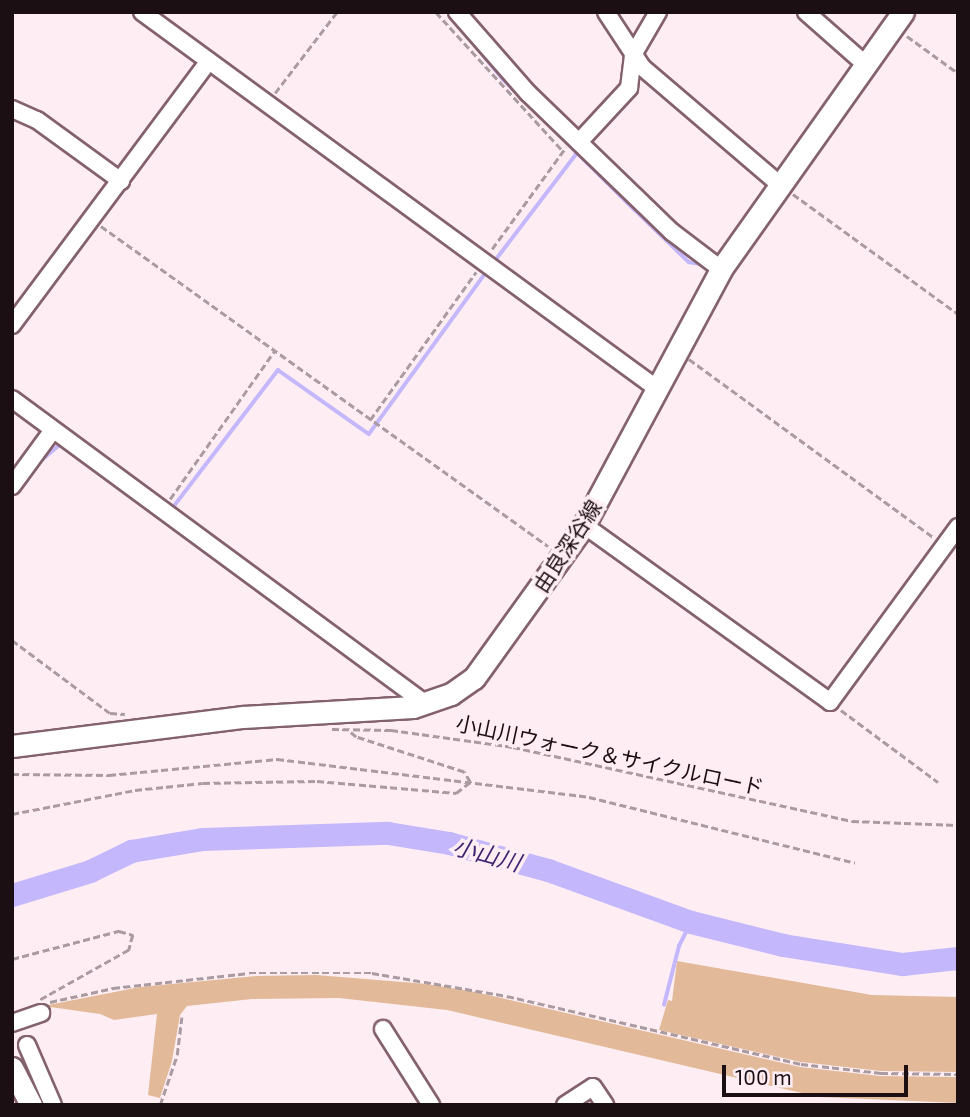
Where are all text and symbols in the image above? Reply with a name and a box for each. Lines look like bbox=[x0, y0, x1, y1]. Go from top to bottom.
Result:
street label: 由良深谷線 bbox=[528, 495, 606, 597]
street label: 小山川ウォーク＆サイクルロード bbox=[453, 710, 767, 800]
water label: 小山川 bbox=[450, 832, 524, 876]
scale bar bbox=[725, 1050, 911, 1094]
text: 100 m bbox=[735, 1064, 792, 1089]

